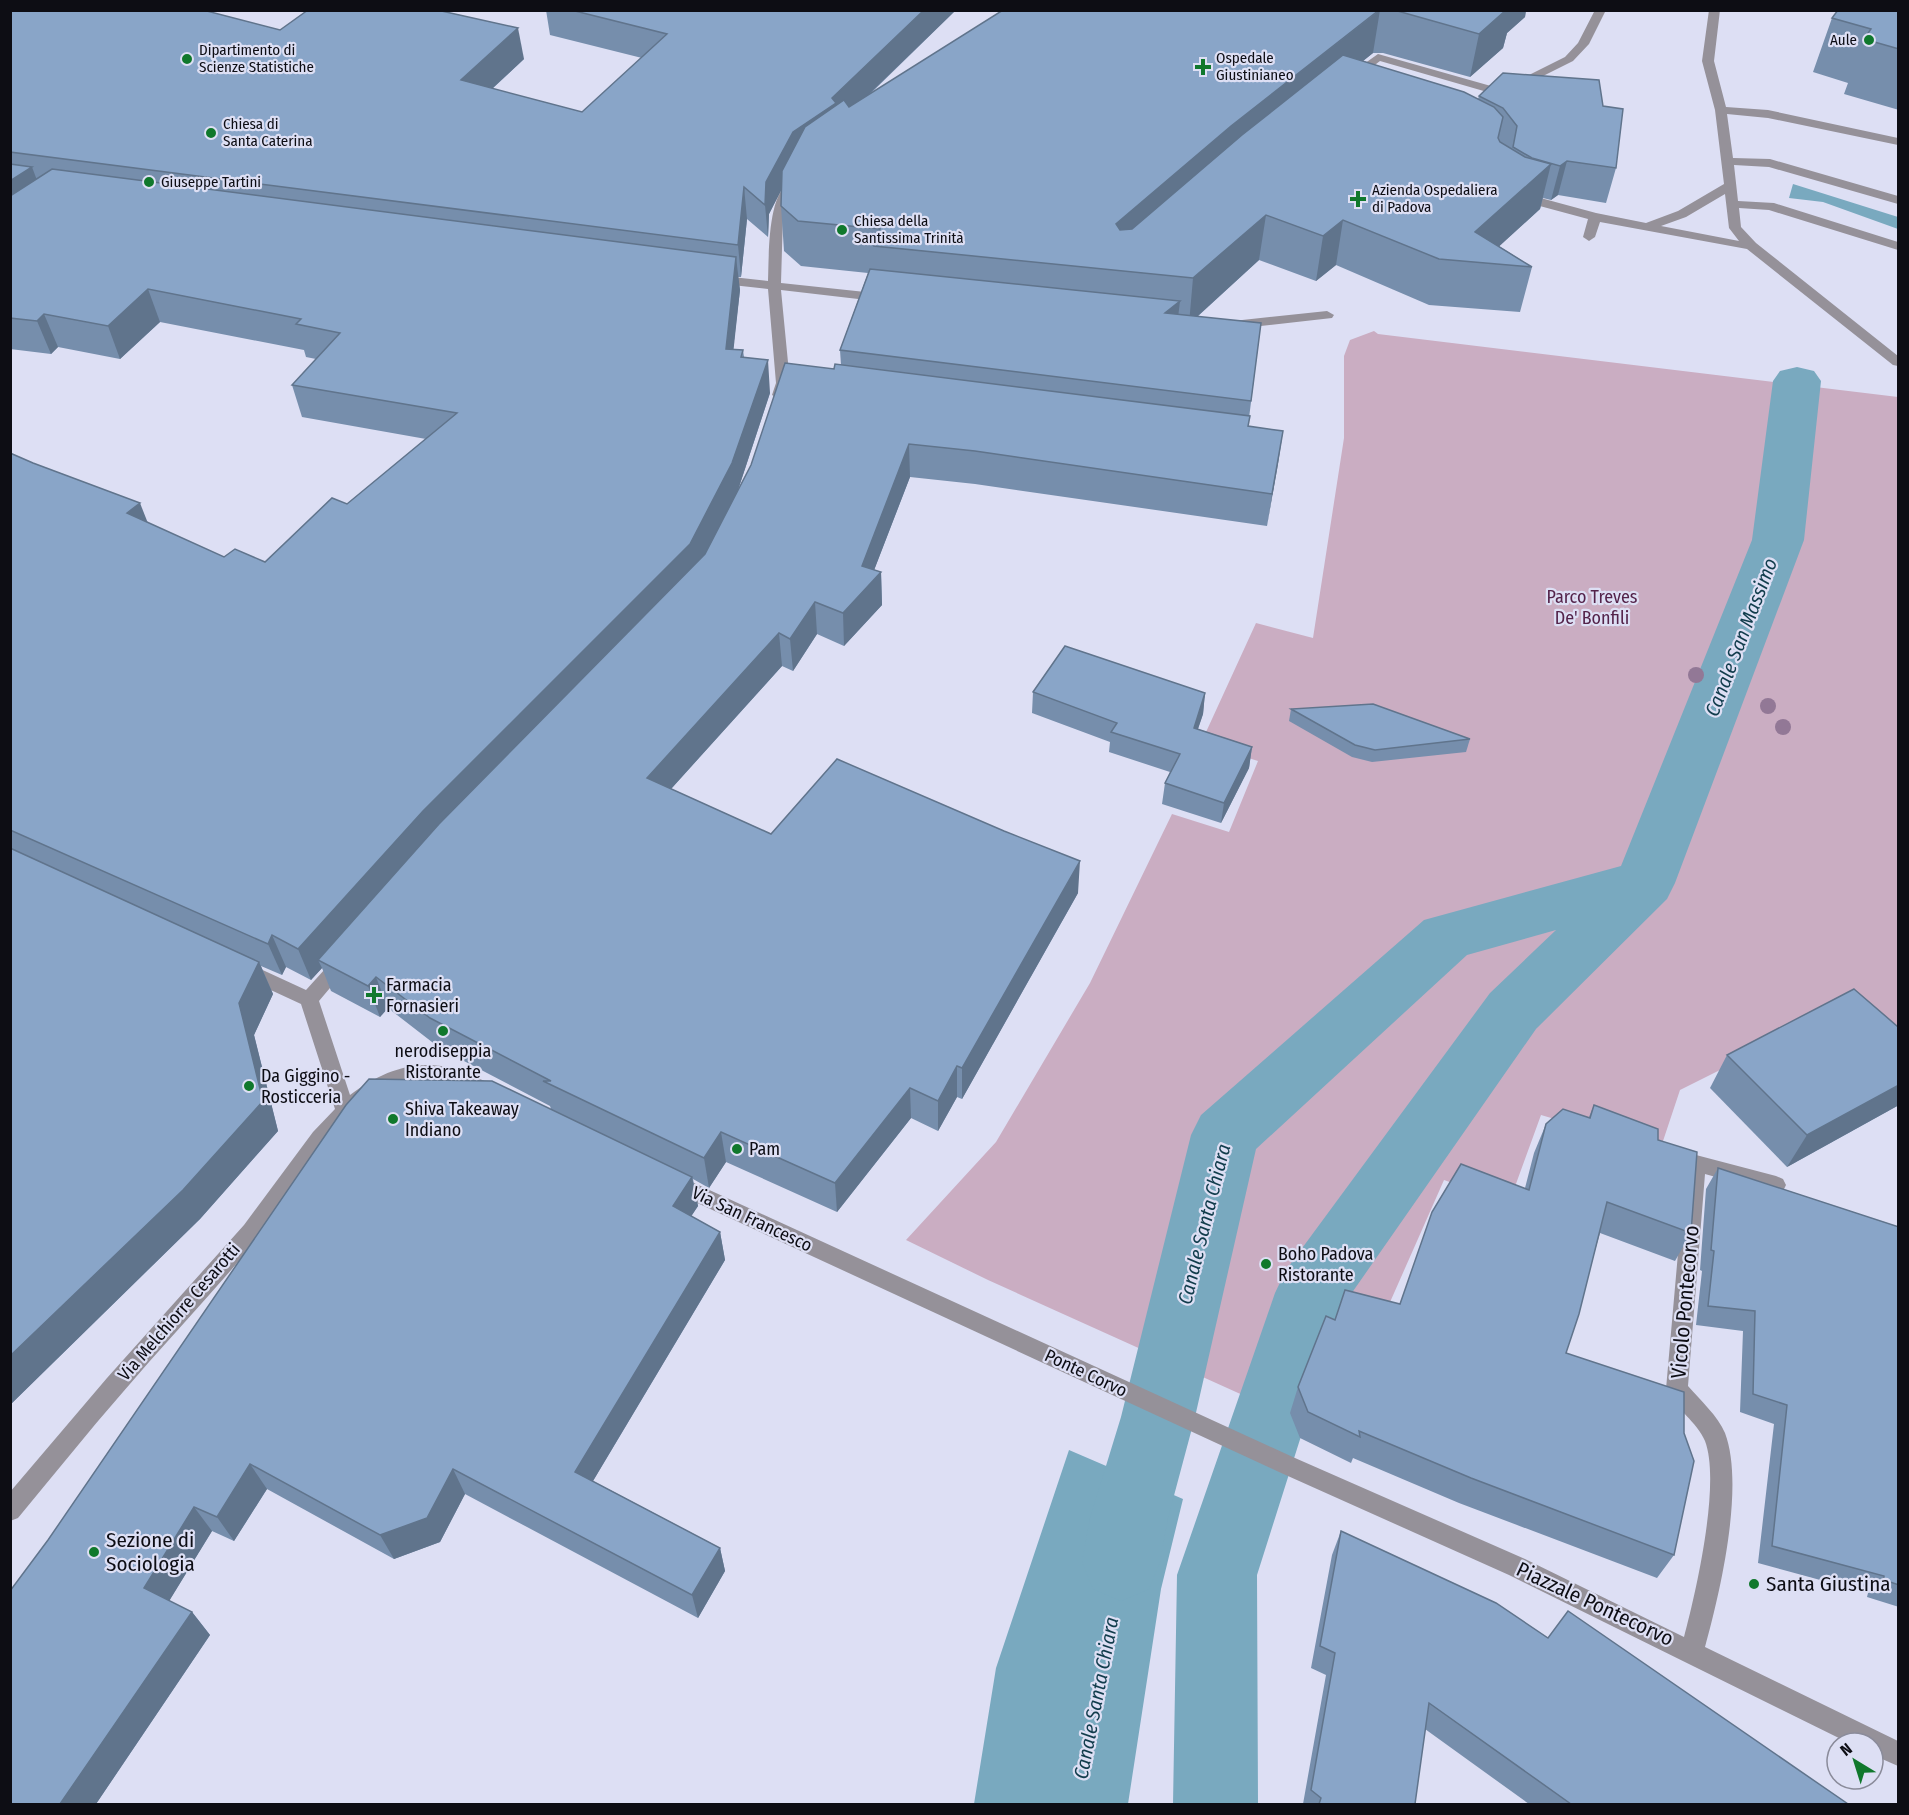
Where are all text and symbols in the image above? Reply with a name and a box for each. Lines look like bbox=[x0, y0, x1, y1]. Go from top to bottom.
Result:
place label: Aule bbox=[1830, 31, 1857, 49]
marker: Aule bbox=[1862, 33, 1876, 47]
place label: Dipartimento di Scienze Statistiche bbox=[199, 41, 314, 76]
place label: Ospedale Giustinianeo bbox=[1216, 49, 1294, 84]
marker: Dipartimento di Scienze Statistiche bbox=[180, 52, 194, 66]
marker: Ospedale Giustinianeo bbox=[1194, 58, 1212, 76]
place label: Chiesa di Santa Caterina bbox=[223, 115, 313, 150]
marker: Chiesa di Santa Caterina bbox=[204, 126, 218, 140]
place label: Giuseppe Tartini bbox=[161, 173, 261, 191]
marker: Giuseppe Tartini bbox=[142, 175, 156, 189]
place label: Azienda Ospedaliera di Padova bbox=[1372, 181, 1498, 216]
marker: Azienda Ospedaliera di Padova bbox=[1349, 190, 1367, 208]
place label: Chiesa della Santissima Trinità bbox=[854, 212, 964, 247]
marker: Chiesa della Santissima Trinità bbox=[835, 223, 849, 237]
water label: Canale San Massimo bbox=[1700, 555, 1782, 719]
park label: Parco Treves De' Bonfili bbox=[1546, 586, 1638, 629]
place label: Farmacia Fornasieri bbox=[386, 974, 459, 1017]
marker: Farmacia Fornasieri bbox=[367, 988, 381, 1002]
marker: nerodiseppia Ristorante bbox=[436, 1024, 450, 1038]
place label: nerodiseppia Ristorante bbox=[395, 1040, 492, 1083]
place label: Da Giggino - Rosticceria bbox=[261, 1065, 350, 1108]
marker: Da Giggino - Rosticceria bbox=[242, 1079, 256, 1093]
place label: Shiva Takeaway Indiano bbox=[405, 1098, 519, 1141]
marker: Shiva Takeaway Indiano bbox=[386, 1112, 400, 1126]
place label: Pam bbox=[749, 1138, 780, 1160]
water label: Canale Santa Chiara bbox=[1172, 1141, 1236, 1307]
marker: Pam bbox=[730, 1142, 744, 1156]
street label: Via San Francesco bbox=[688, 1182, 816, 1256]
street label: Vicolo Pontecorvo bbox=[1665, 1224, 1705, 1380]
street label: Via Melchiorre Cesarotti bbox=[113, 1239, 245, 1385]
place label: Boho Padova Ristorante bbox=[1278, 1243, 1374, 1286]
marker: Boho Padova Ristorante bbox=[1259, 1257, 1273, 1271]
street label: Ponte Corvo bbox=[1041, 1344, 1131, 1402]
place label: Sezione di Sociologia bbox=[106, 1527, 195, 1577]
marker: Sezione di Sociologia bbox=[87, 1545, 101, 1559]
street label: Piazzale Pontecorvo bbox=[1512, 1556, 1678, 1652]
place label: Santa Giustina bbox=[1766, 1571, 1891, 1597]
marker: Santa Giustina bbox=[1747, 1577, 1761, 1591]
water label: Canale Santa Chiara bbox=[1069, 1615, 1123, 1781]
north arrow bbox=[1825, 1731, 1885, 1791]
text: N bbox=[1836, 1739, 1856, 1760]

